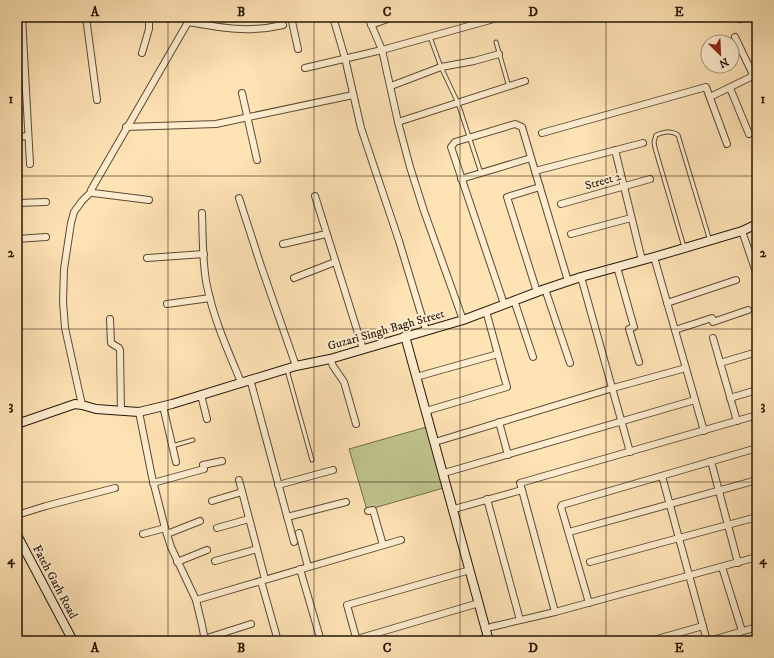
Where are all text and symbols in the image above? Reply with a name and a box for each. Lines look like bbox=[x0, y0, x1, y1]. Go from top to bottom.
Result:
text: A bbox=[90, 4, 100, 20]
text: B bbox=[237, 4, 245, 20]
text: C bbox=[383, 4, 392, 20]
text: D bbox=[528, 4, 538, 20]
text: E bbox=[674, 4, 684, 20]
north arrow bbox=[700, 34, 740, 74]
text: N bbox=[717, 54, 731, 70]
text: 1 bbox=[9, 91, 14, 107]
text: 1 bbox=[761, 91, 766, 107]
street label: Street 2 bbox=[583, 169, 623, 193]
text: 2 bbox=[8, 245, 15, 261]
text: 2 bbox=[760, 245, 767, 261]
street label: Guzari Singh Bagh Street bbox=[326, 306, 446, 354]
text: 3 bbox=[9, 398, 14, 414]
text: 3 bbox=[761, 398, 766, 414]
street label: Fateh Garh Road bbox=[29, 543, 81, 621]
text: 4 bbox=[6, 552, 15, 569]
text: 4 bbox=[758, 552, 767, 569]
text: A bbox=[90, 640, 100, 656]
text: B bbox=[237, 640, 245, 656]
text: C bbox=[383, 640, 392, 656]
text: D bbox=[528, 640, 538, 656]
text: E bbox=[674, 640, 684, 656]

